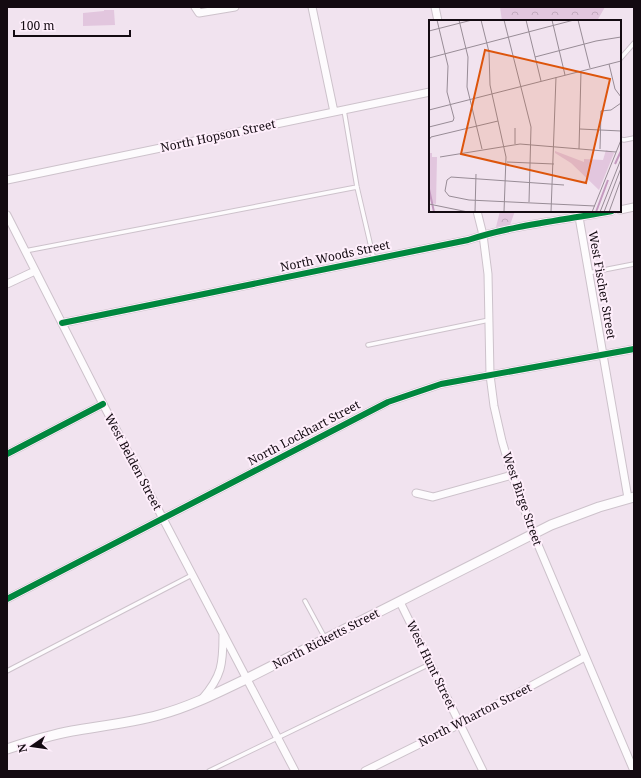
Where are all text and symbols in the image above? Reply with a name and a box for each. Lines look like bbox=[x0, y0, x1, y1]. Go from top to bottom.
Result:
scale bar bbox=[14, 12, 130, 38]
text: 100 m bbox=[20, 17, 55, 34]
inset map bbox=[429, 20, 621, 212]
street label: North Hopson Street bbox=[159, 115, 277, 156]
street label: West Fischer Street bbox=[585, 229, 620, 340]
street label: North Woods Street bbox=[278, 236, 391, 275]
street label: North Lockhart Street bbox=[245, 396, 363, 469]
street label: West Belden Street bbox=[101, 410, 166, 513]
street label: West Birge Street bbox=[499, 450, 546, 548]
street label: North Ricketts Street bbox=[269, 604, 382, 673]
street label: West Hunt Street bbox=[403, 618, 460, 712]
street label: North Wharton Street bbox=[415, 679, 534, 750]
north arrow bbox=[12, 726, 52, 766]
text: N bbox=[13, 742, 30, 754]

